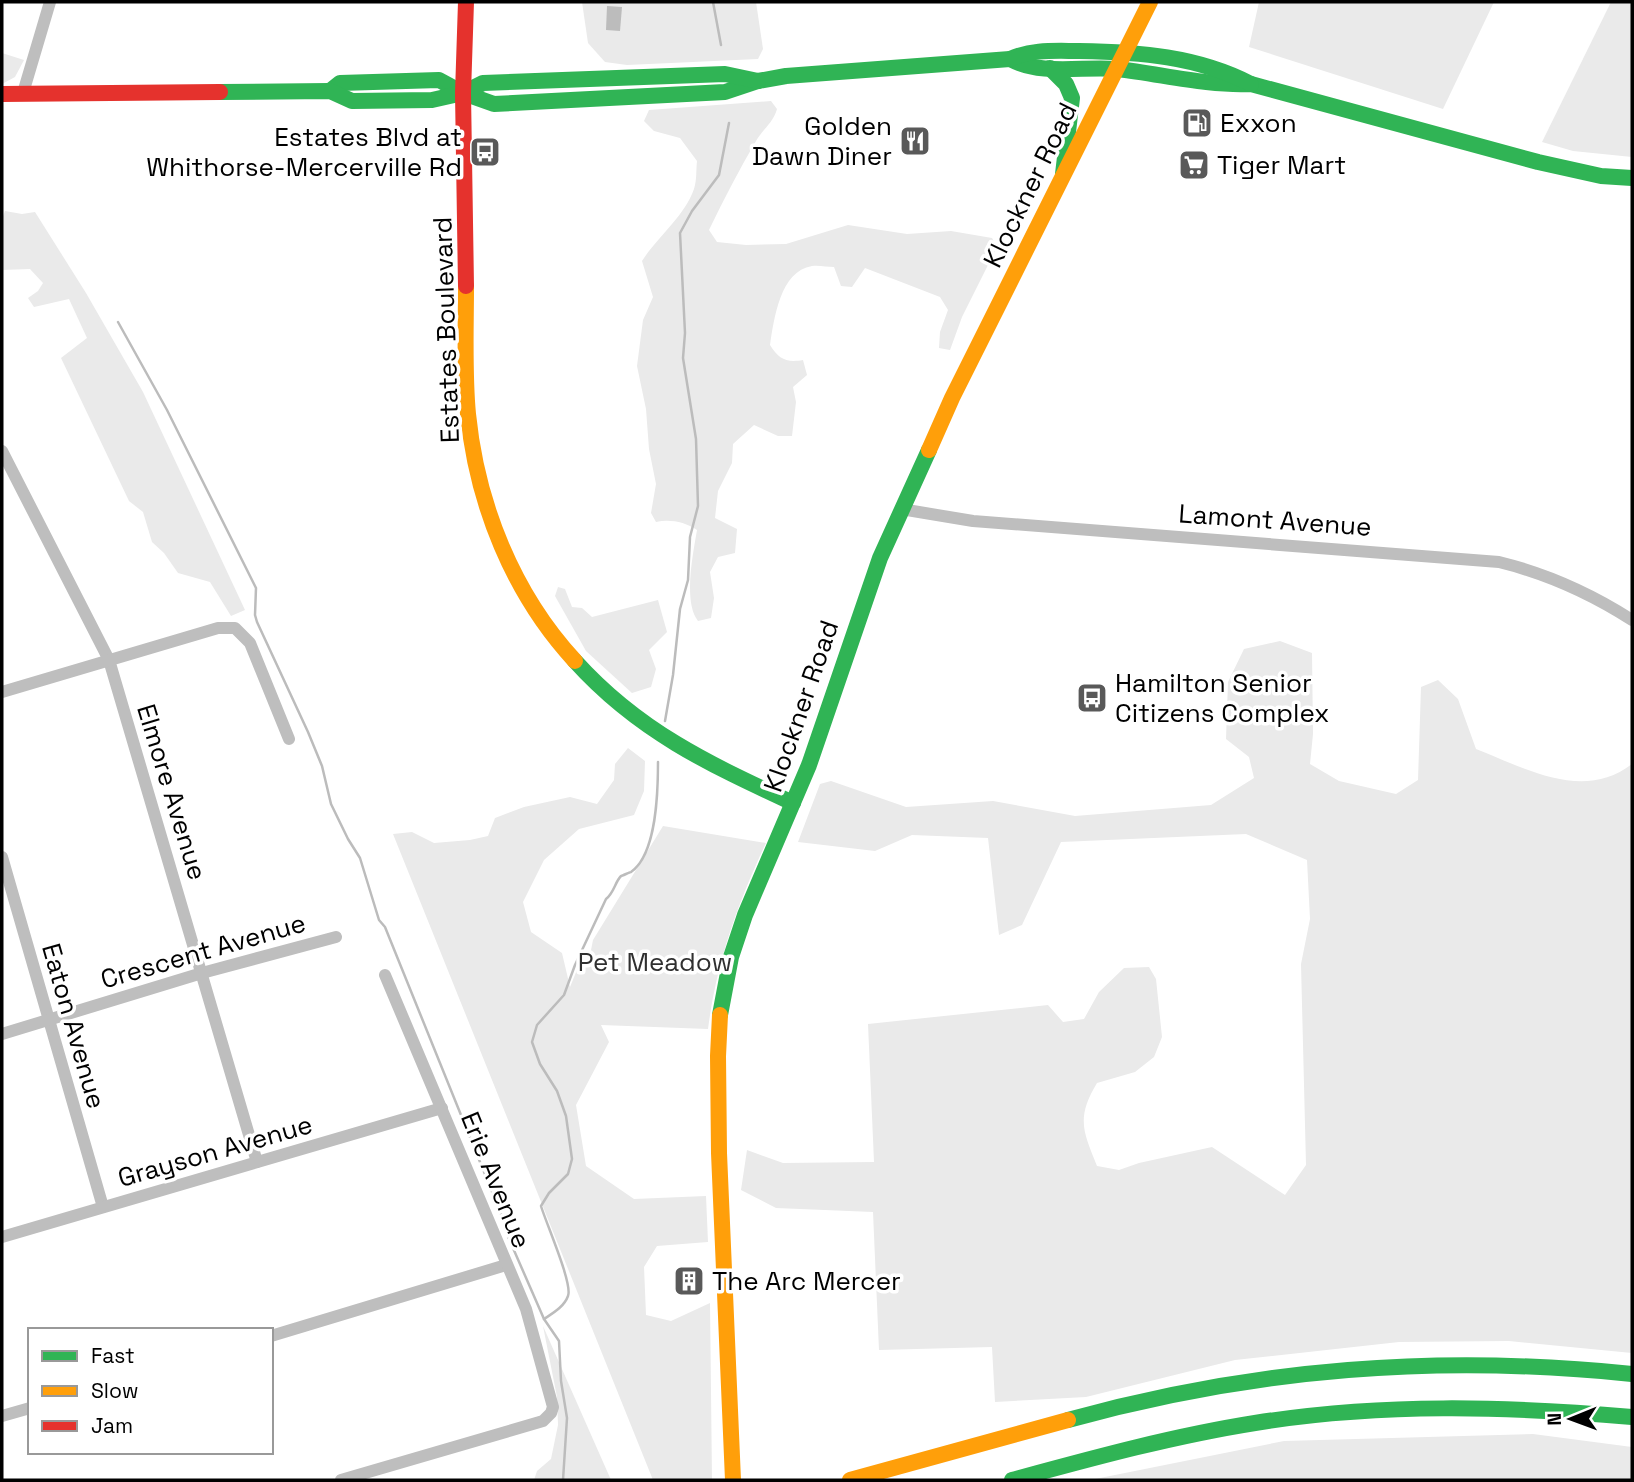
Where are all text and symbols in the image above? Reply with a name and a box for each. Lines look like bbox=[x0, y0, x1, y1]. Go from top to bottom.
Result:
street label: Klockner Road bbox=[975, 97, 1085, 273]
fuel station icon: Exxon bbox=[1180, 106, 1214, 140]
place label: Exxon bbox=[1220, 106, 1297, 140]
place label: Golden Dawn Diner bbox=[752, 109, 892, 173]
place label: Estates Blvd at Whithorse-Mercerville Rd bbox=[146, 120, 462, 184]
restaurant icon: Golden Dawn Diner bbox=[898, 124, 932, 158]
bus stop icon: Estates Blvd at Whithorse-Mercerville Rd bbox=[468, 135, 502, 169]
supermarket icon: Tiger Mart bbox=[1177, 148, 1211, 182]
place label: Tiger Mart bbox=[1217, 148, 1346, 182]
street label: Estates Boulevard bbox=[425, 216, 467, 444]
street label: Lamont Avenue bbox=[1177, 496, 1373, 544]
street label: Klockner Road bbox=[756, 616, 846, 796]
place label: Hamilton Senior Citizens Complex bbox=[1115, 666, 1329, 730]
bus stop icon: Hamilton Senior Citizens Complex bbox=[1075, 681, 1109, 715]
street label: Elmore Avenue bbox=[129, 700, 215, 884]
street label: Crescent Avenue bbox=[97, 905, 309, 997]
street label: Eaton Avenue bbox=[34, 939, 114, 1113]
park label: Pet Meadow bbox=[578, 945, 732, 979]
street label: Grayson Avenue bbox=[114, 1107, 316, 1195]
street label: Erie Avenue bbox=[453, 1107, 539, 1253]
building icon: The Arc Mercer bbox=[672, 1264, 706, 1298]
place label: The Arc Mercer bbox=[712, 1264, 901, 1298]
legend bbox=[28, 1328, 273, 1454]
text: Fast bbox=[91, 1342, 135, 1369]
text: Slow bbox=[91, 1377, 139, 1404]
north arrow bbox=[1536, 1384, 1606, 1454]
text: Jam bbox=[91, 1412, 133, 1439]
text: N bbox=[1542, 1413, 1567, 1426]

